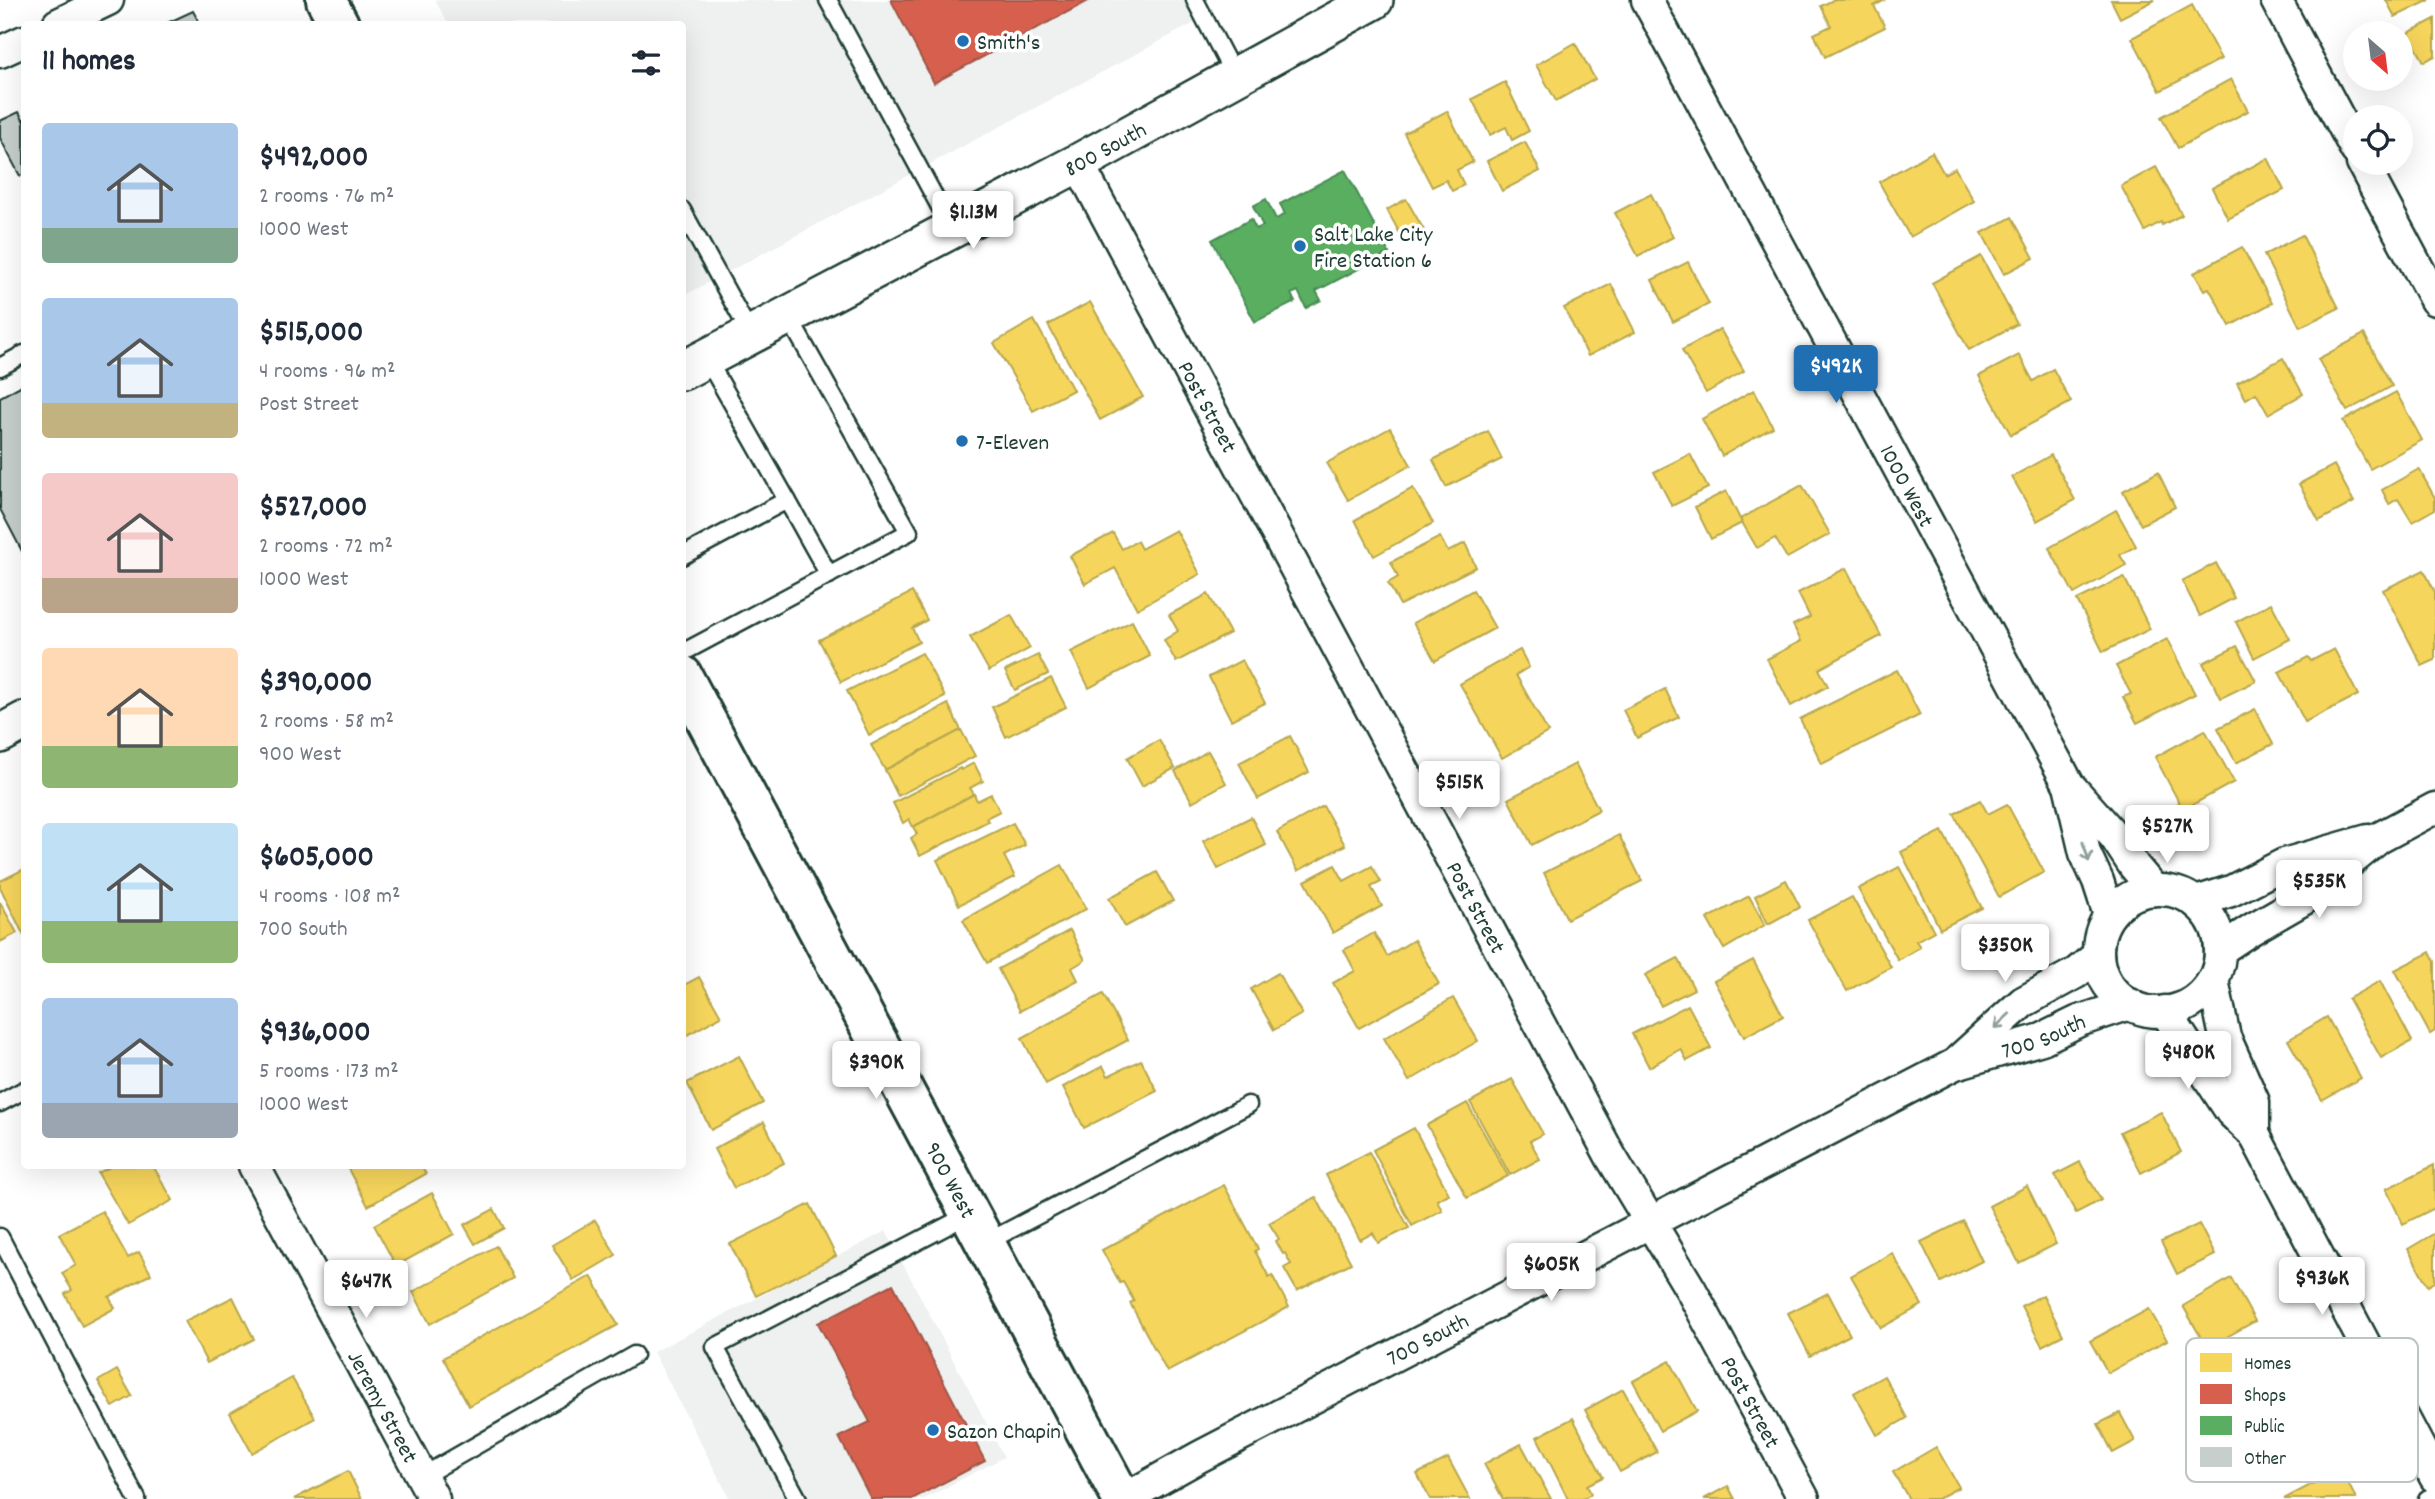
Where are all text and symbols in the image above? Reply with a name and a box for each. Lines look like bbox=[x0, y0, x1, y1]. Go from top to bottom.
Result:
north arrow bbox=[2343, 21, 2413, 91]
map controls bbox=[2343, 21, 2413, 175]
place label: Smith's bbox=[977, 28, 1040, 61]
marker: Smith's bbox=[955, 33, 971, 49]
text: 11 homes bbox=[42, 42, 136, 85]
icon: filters bbox=[627, 44, 665, 82]
button: locate bbox=[2343, 105, 2413, 175]
street label: 800 South bbox=[1060, 115, 1154, 187]
text: $492,000 bbox=[259, 138, 368, 181]
icon: home bbox=[98, 151, 182, 235]
text: 2 rooms · 76 m² bbox=[259, 181, 394, 214]
pin: $1.13M bbox=[916, 191, 1030, 251]
text: $1.13M bbox=[948, 197, 998, 230]
text: 1000 West bbox=[259, 214, 348, 247]
place label: Salt Lake City Fire Station 6 bbox=[1314, 220, 1433, 279]
marker: Salt Lake City Fire Station 6 bbox=[1292, 238, 1308, 254]
text: $515,000 bbox=[259, 313, 363, 356]
icon: home bbox=[98, 326, 182, 410]
pin: $492K bbox=[1787, 346, 1885, 405]
text: $492K bbox=[1810, 351, 1862, 384]
text: 4 rooms · 96 m² bbox=[259, 356, 395, 389]
street label: Post Street bbox=[1167, 356, 1244, 460]
text: Post Street bbox=[259, 389, 359, 422]
place label: 7-Eleven bbox=[976, 428, 1049, 461]
marker: 7-Eleven bbox=[954, 433, 970, 449]
street label: 1000 West bbox=[1869, 440, 1941, 534]
text: $527,000 bbox=[259, 488, 367, 531]
icon: home bbox=[98, 501, 182, 585]
text: 2 rooms · 72 m² bbox=[259, 531, 393, 564]
text: 1000 West bbox=[259, 564, 348, 597]
text: $390,000 bbox=[259, 663, 372, 706]
icon: home bbox=[98, 676, 182, 760]
text: 2 rooms · 58 m² bbox=[259, 706, 394, 739]
text: 900 West bbox=[259, 739, 341, 772]
pin: $515K bbox=[1410, 762, 1508, 821]
text: $515K bbox=[1435, 767, 1483, 800]
pin: $527K bbox=[2118, 806, 2216, 865]
text: $527K bbox=[2141, 811, 2193, 844]
text: $605,000 bbox=[259, 838, 374, 881]
one-way arrow bbox=[2080, 840, 2093, 862]
icon: home bbox=[98, 851, 182, 935]
street label: Post Street bbox=[1436, 857, 1512, 960]
pin: $535K bbox=[2270, 860, 2368, 920]
text: $535K bbox=[2292, 866, 2346, 899]
text: 4 rooms · 108 m² bbox=[259, 881, 400, 914]
text: 700 South bbox=[259, 914, 347, 947]
pin: $350K bbox=[1956, 925, 2054, 984]
text: $350K bbox=[1977, 930, 2033, 963]
street label: 700 South bbox=[1998, 1007, 2091, 1070]
one-way arrow bbox=[1994, 1012, 2011, 1029]
text: $936,000 bbox=[259, 1013, 371, 1056]
icon: home bbox=[98, 1026, 182, 1110]
pin: $480K bbox=[2139, 1032, 2237, 1091]
text: $480K bbox=[2161, 1037, 2215, 1070]
pin: $390K bbox=[827, 1042, 925, 1101]
text: $390K bbox=[848, 1047, 904, 1080]
text: 5 rooms · 173 m² bbox=[259, 1056, 399, 1089]
text: 1000 West bbox=[259, 1089, 348, 1122]
street label: 900 West bbox=[914, 1137, 982, 1225]
pin: $605K bbox=[1502, 1244, 1600, 1303]
text: $605K bbox=[1523, 1249, 1579, 1282]
pin: $936K bbox=[2273, 1258, 2371, 1317]
pin: $647K bbox=[317, 1260, 415, 1320]
text: $936K bbox=[2295, 1263, 2349, 1296]
text: $647K bbox=[340, 1266, 392, 1299]
street label: 700 South bbox=[1382, 1306, 1476, 1377]
legend bbox=[2186, 1338, 2418, 1482]
street label: Jeremy Street bbox=[337, 1346, 425, 1470]
street label: Post Street bbox=[1710, 1351, 1787, 1455]
text: Homes bbox=[2244, 1352, 2292, 1379]
text: Shops bbox=[2244, 1384, 2286, 1411]
text: Public bbox=[2244, 1415, 2285, 1442]
place label: Sazon Chapin bbox=[947, 1417, 1061, 1450]
marker: Sazon Chapin bbox=[925, 1422, 941, 1438]
text: Other bbox=[2244, 1447, 2286, 1474]

